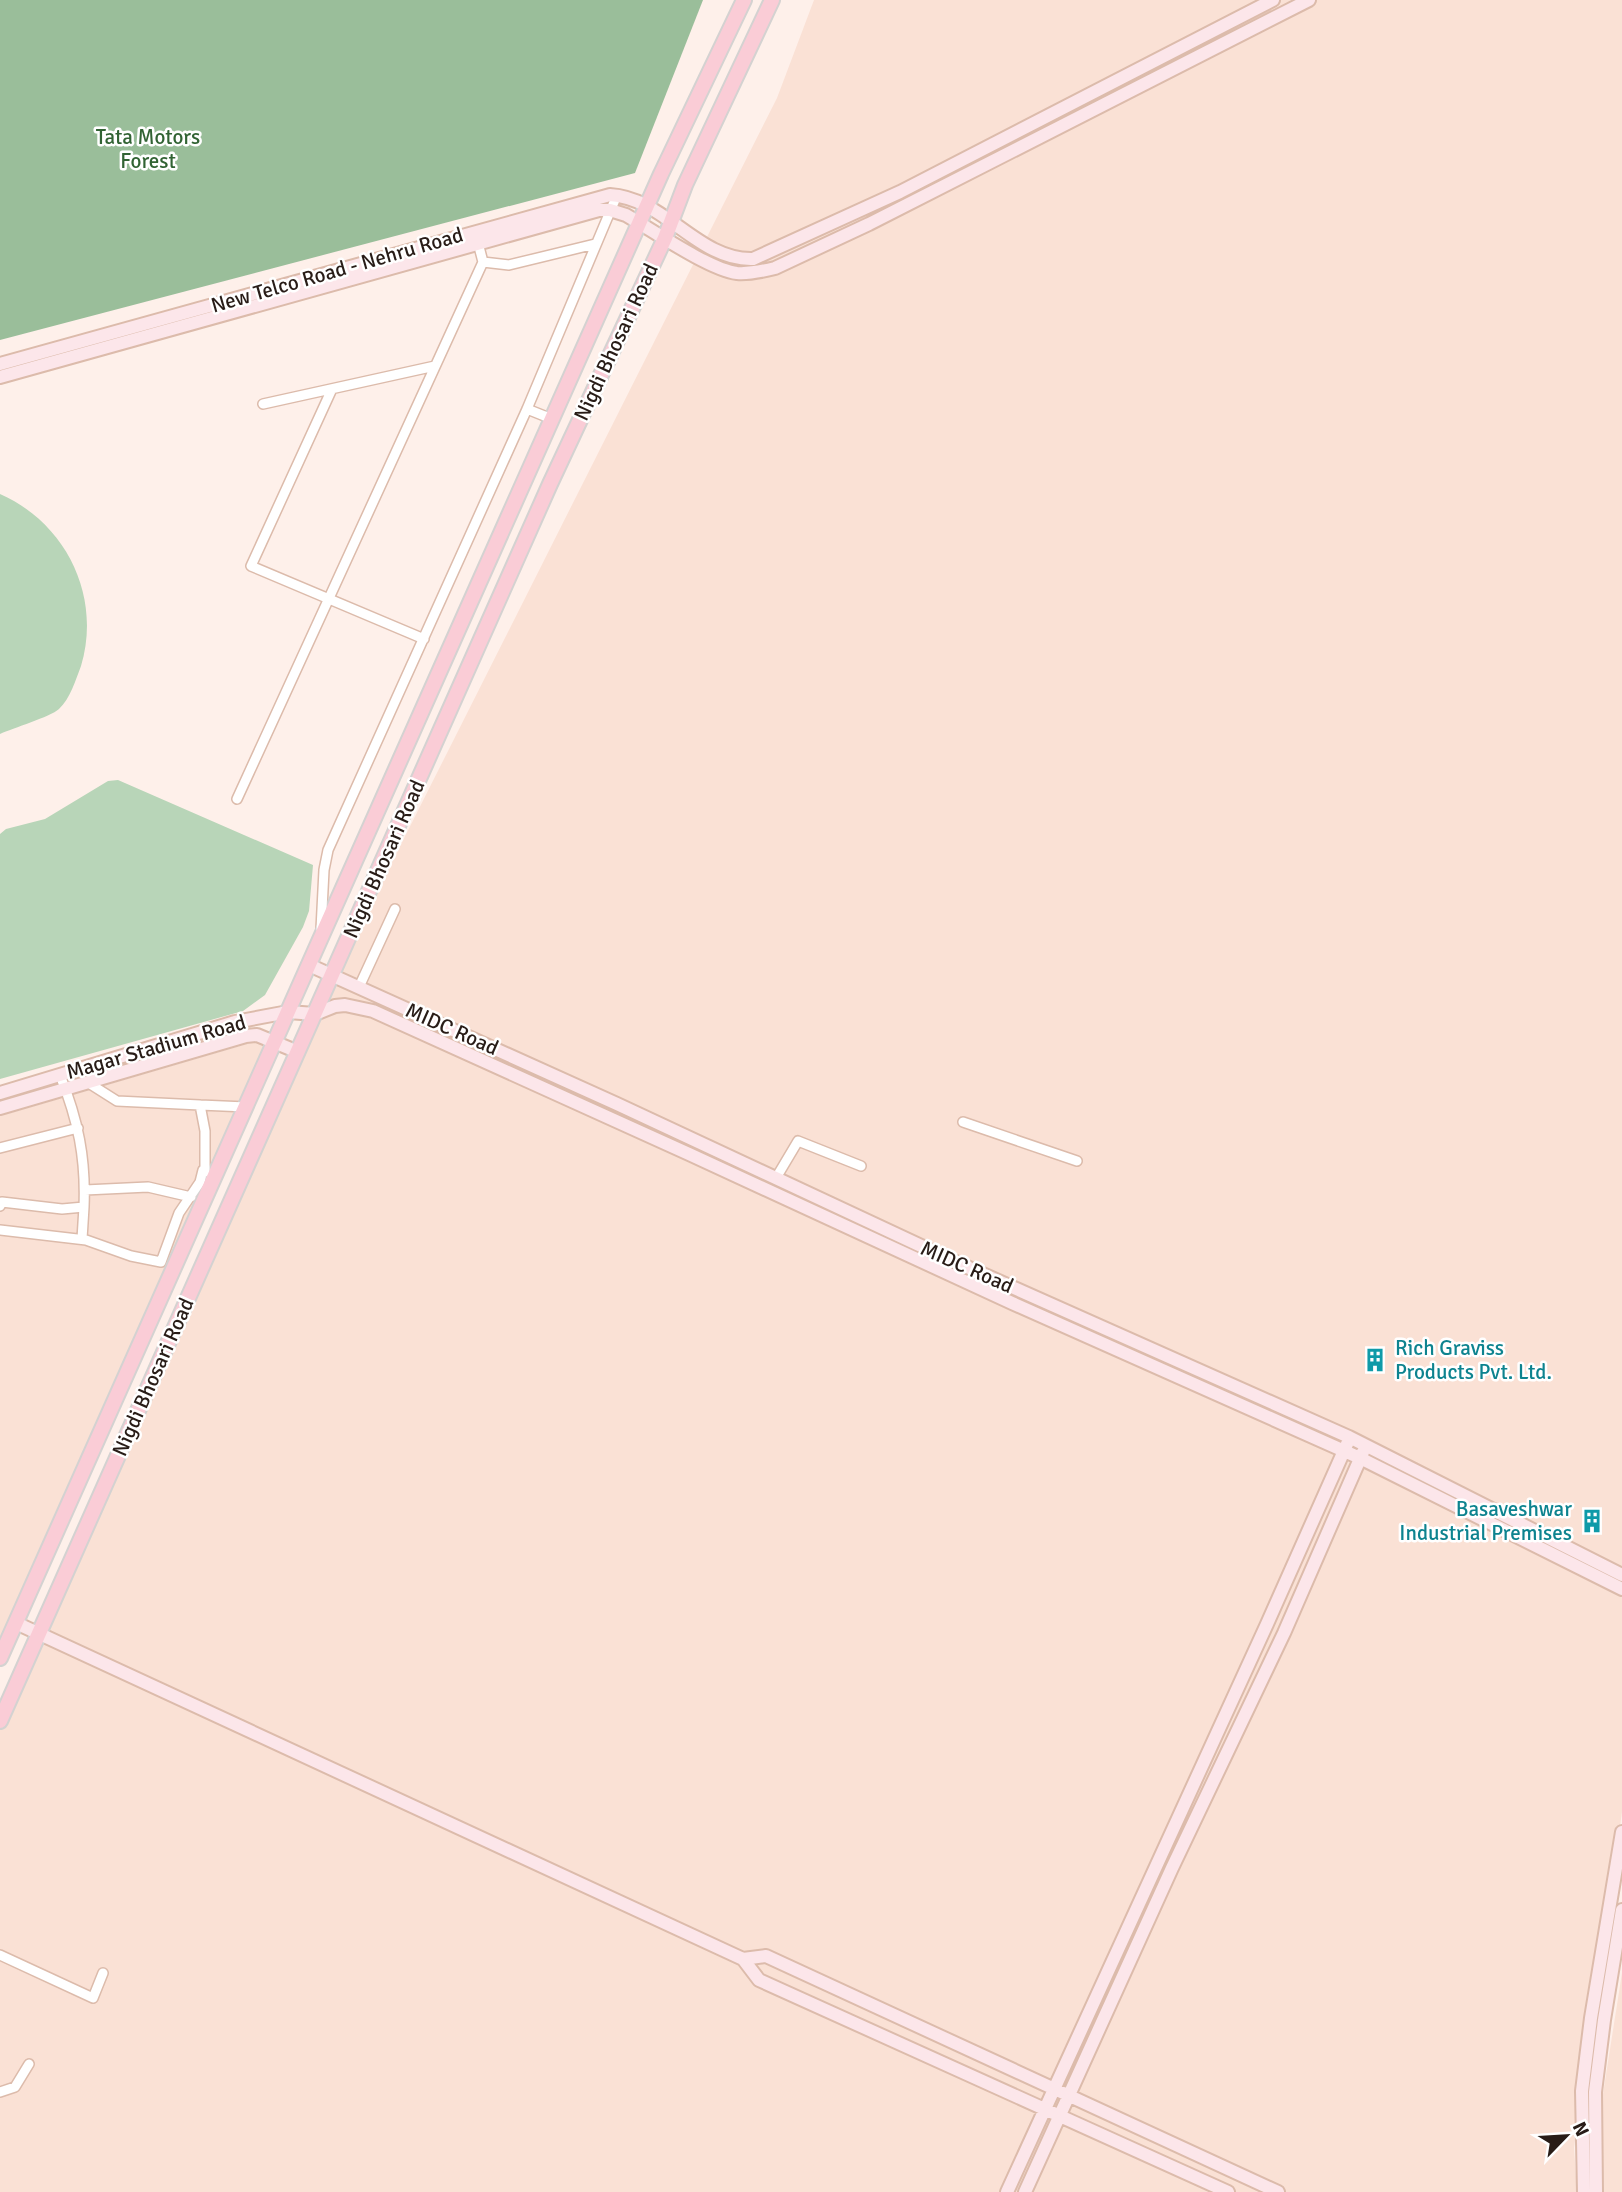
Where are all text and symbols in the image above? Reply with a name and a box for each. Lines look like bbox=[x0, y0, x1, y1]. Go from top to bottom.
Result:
park label: Tata Motors Forest bbox=[96, 124, 200, 174]
street label: New Telco Road - Nehru Road bbox=[208, 222, 466, 318]
street label: Nigdi Bhosari Road bbox=[568, 259, 664, 425]
street label: Nigdi Bhosari Road bbox=[337, 776, 431, 942]
street label: MIDC Road bbox=[402, 997, 502, 1061]
street label: Magar Stadium Road bbox=[63, 1009, 249, 1085]
street label: MIDC Road bbox=[917, 1235, 1017, 1299]
street label: Nigdi Bhosari Road bbox=[106, 1294, 200, 1460]
place label: Rich Graviss Products Pvt. Ltd. bbox=[1395, 1335, 1552, 1385]
building icon: Rich Graviss Products Pvt. Ltd. bbox=[1361, 1346, 1389, 1374]
place label: Basaveshwar Industrial Premises bbox=[1399, 1496, 1572, 1546]
building icon: Basaveshwar Industrial Premises bbox=[1578, 1507, 1606, 1535]
north arrow bbox=[1531, 2101, 1601, 2171]
text: N bbox=[1567, 2118, 1594, 2140]

